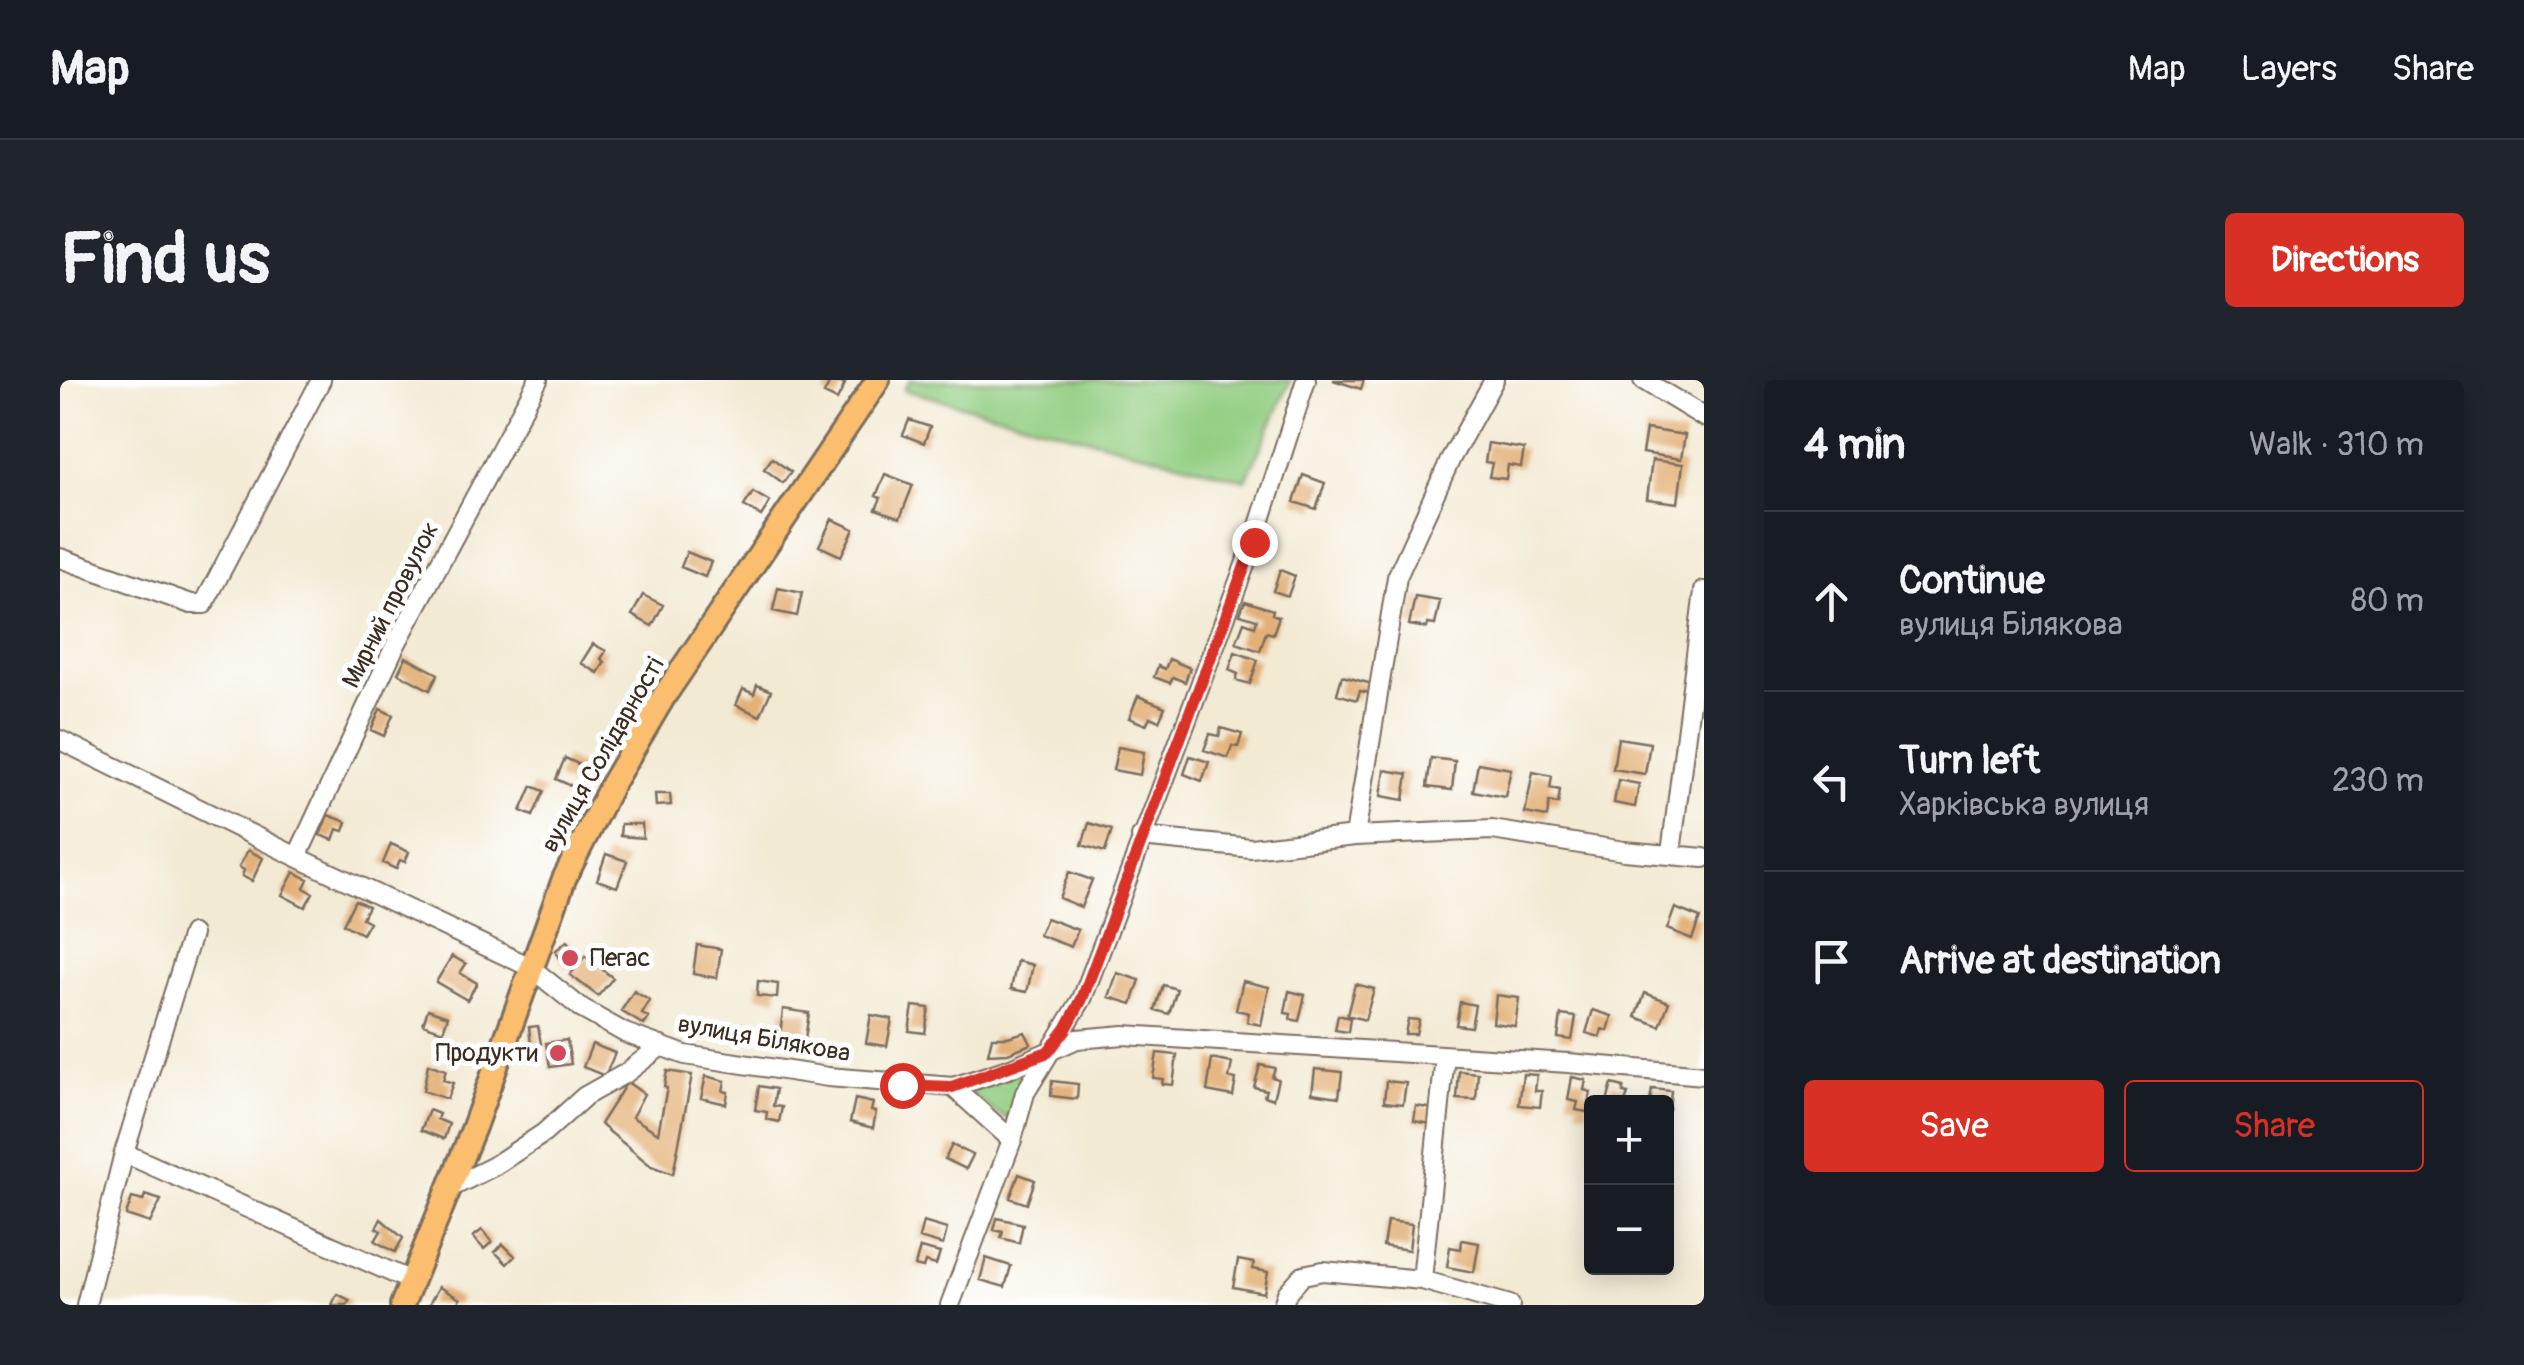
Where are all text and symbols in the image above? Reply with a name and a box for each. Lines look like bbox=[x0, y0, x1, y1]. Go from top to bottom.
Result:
text: Map bbox=[50, 39, 130, 99]
text: Map bbox=[2128, 47, 2186, 91]
text: Layers bbox=[2241, 47, 2337, 91]
text: Share bbox=[2392, 47, 2474, 91]
button: Directions bbox=[2225, 213, 2464, 307]
text: Find us bbox=[60, 216, 270, 304]
text: 4 min bbox=[1804, 419, 1906, 471]
text: Walk · 310 m bbox=[2249, 425, 2424, 465]
street label: Мирний провулок bbox=[336, 517, 446, 693]
route end bbox=[1232, 520, 1278, 566]
text: Continue bbox=[1899, 557, 2045, 605]
icon: ahead bbox=[1804, 574, 1859, 629]
text: 80 m bbox=[2351, 581, 2424, 621]
text: вулиця Білякова bbox=[1899, 605, 2123, 645]
street label: вулиця Солідарності bbox=[535, 652, 671, 858]
text: Turn left bbox=[1899, 737, 2040, 785]
icon: left bbox=[1804, 754, 1859, 809]
text: 230 m bbox=[2332, 761, 2424, 801]
text: Харківська вулиця bbox=[1899, 785, 2149, 825]
icon: arrive bbox=[1804, 934, 1859, 989]
text: Arrive at destination bbox=[1899, 937, 2221, 985]
place label: Пегас bbox=[590, 943, 650, 974]
marker: Пегас bbox=[559, 947, 581, 969]
street label: вулиця Білякова bbox=[675, 1009, 853, 1069]
place label: Продукти bbox=[436, 1038, 538, 1069]
marker: Продукти bbox=[547, 1042, 569, 1064]
route start bbox=[880, 1063, 926, 1109]
button: Save bbox=[1804, 1080, 2104, 1172]
button: Share bbox=[2124, 1080, 2424, 1172]
map controls bbox=[1584, 1095, 1674, 1275]
button: + bbox=[1584, 1095, 1674, 1185]
button: − bbox=[1584, 1185, 1674, 1275]

